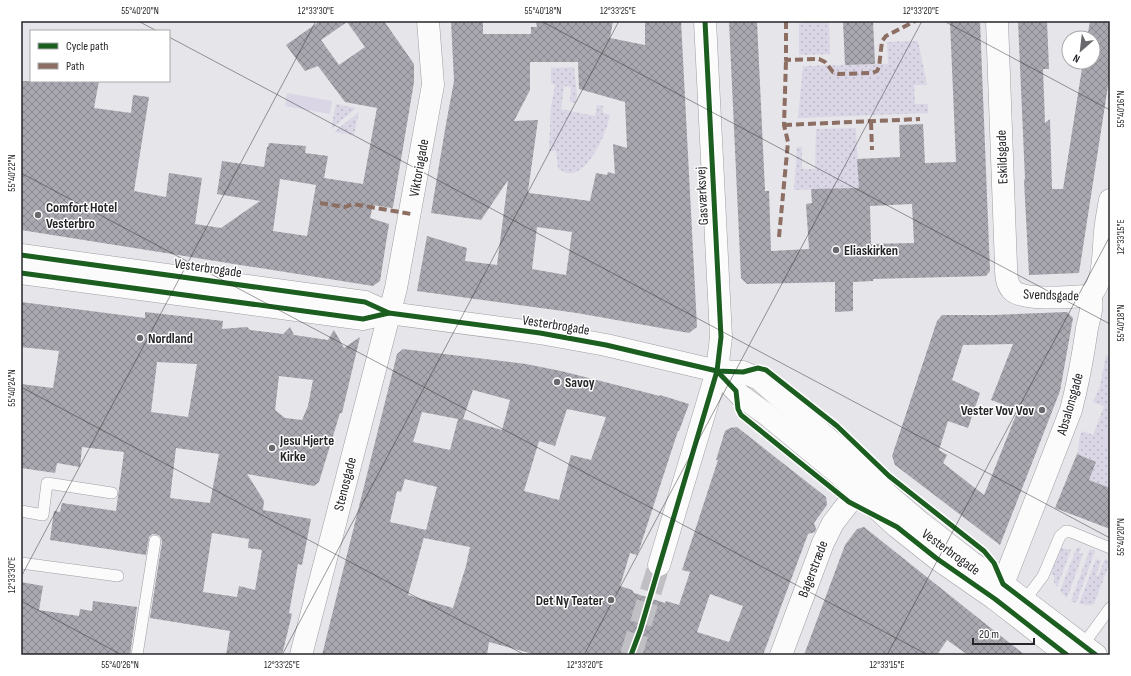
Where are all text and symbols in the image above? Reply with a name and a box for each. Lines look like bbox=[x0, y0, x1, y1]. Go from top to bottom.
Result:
text: 55°40'20"N bbox=[121, 5, 159, 17]
text: 12°33'30"E bbox=[298, 5, 334, 17]
text: 55°40'18"N bbox=[525, 5, 561, 17]
text: 12°33'25"E bbox=[600, 5, 636, 17]
text: 12°33'20"E bbox=[903, 5, 939, 17]
legend bbox=[30, 30, 170, 82]
north arrow bbox=[1061, 30, 1101, 70]
text: Cycle path bbox=[66, 39, 108, 54]
text: N bbox=[1071, 51, 1082, 66]
text: Path bbox=[66, 59, 84, 74]
text: 55°40'16"N bbox=[1115, 91, 1127, 127]
street label: Eskildsgade bbox=[993, 130, 1011, 184]
street label: Viktoriagade bbox=[406, 138, 432, 198]
text: 55°40'22"N bbox=[6, 154, 18, 192]
street label: Gasværksvej bbox=[692, 166, 712, 226]
place label: Comfort Hotel Vesterbro bbox=[46, 199, 117, 232]
marker: Comfort Hotel Vesterbro bbox=[33, 210, 43, 220]
text: 12°33'15"E bbox=[1115, 219, 1127, 255]
place label: Eliaskirken bbox=[844, 242, 898, 259]
marker: Eliaskirken bbox=[831, 245, 841, 255]
street label: Vesterbrogade bbox=[173, 255, 243, 281]
street label: Svendsgade bbox=[1023, 286, 1079, 304]
text: 55°40'18"N bbox=[1115, 305, 1127, 341]
street label: Vesterbrogade bbox=[521, 311, 591, 339]
place label: Nordland bbox=[148, 330, 193, 347]
marker: Nordland bbox=[135, 333, 145, 343]
text: 55°40'24"N bbox=[6, 369, 18, 407]
street label: Absalonsgade bbox=[1053, 371, 1087, 438]
place label: Savoy bbox=[565, 374, 595, 391]
marker: Savoy bbox=[552, 377, 562, 387]
place label: Vester Vov Vov bbox=[961, 402, 1034, 419]
marker: Vester Vov Vov bbox=[1037, 405, 1047, 415]
place label: Jesu Hjerte Kirke bbox=[279, 432, 334, 465]
marker: Jesu Hjerte Kirke bbox=[267, 443, 277, 453]
street label: Stenosgade bbox=[330, 455, 360, 513]
text: 55°40'20"N bbox=[1115, 518, 1127, 556]
street label: Vesterbrogade bbox=[919, 525, 983, 579]
street label: Bagerstræde bbox=[794, 538, 832, 600]
text: 12°33'30"E bbox=[6, 557, 18, 593]
place label: Det Ny Teater bbox=[536, 592, 604, 609]
marker: Det Ny Teater bbox=[606, 595, 616, 605]
scale bar bbox=[973, 620, 1034, 646]
text: 20 m bbox=[979, 627, 999, 642]
text: 55°40'26"N bbox=[101, 659, 139, 671]
text: 12°33'25"E bbox=[264, 659, 300, 671]
text: 12°33'20"E bbox=[567, 659, 603, 671]
text: 12°33'15"E bbox=[869, 659, 905, 671]

